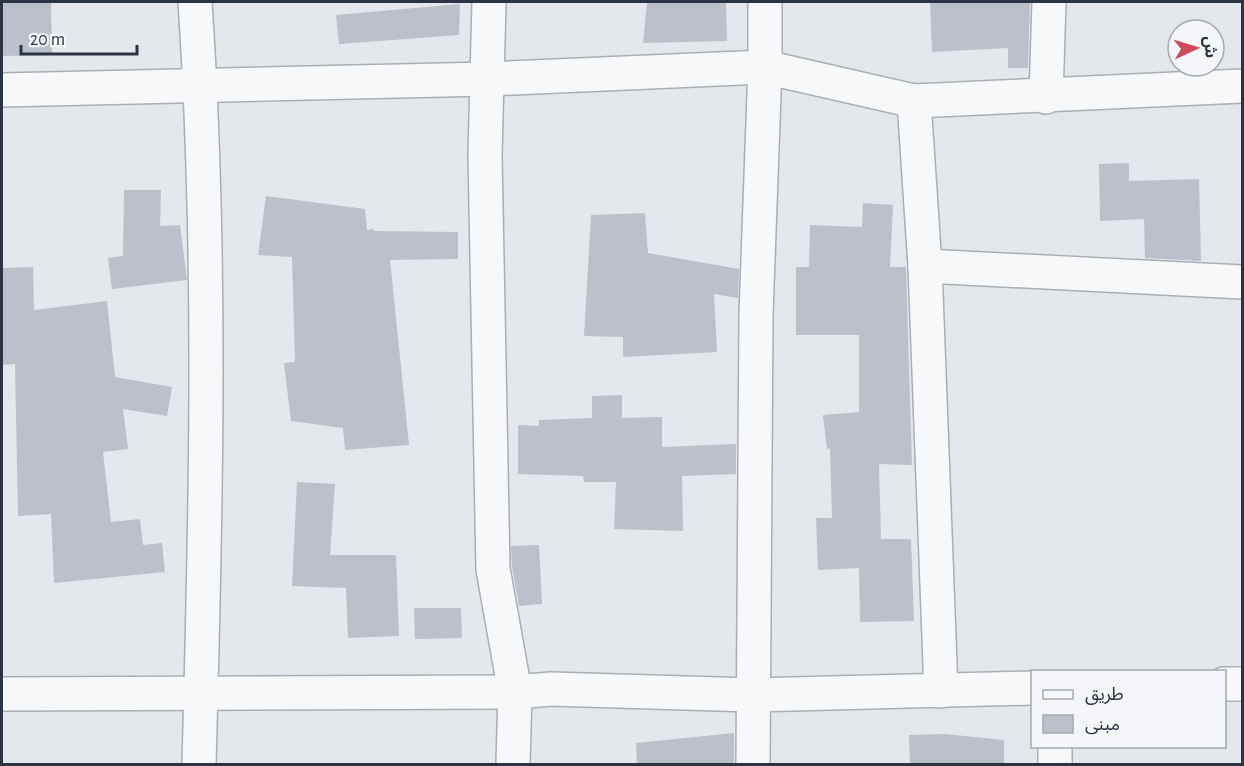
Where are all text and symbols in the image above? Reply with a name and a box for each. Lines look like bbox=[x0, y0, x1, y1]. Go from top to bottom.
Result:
scale bar bbox=[21, 18, 136, 56]
north arrow bbox=[1166, 18, 1226, 78]
text: 20 m bbox=[30, 31, 65, 49]
text: ش bbox=[1200, 36, 1219, 59]
legend bbox=[1031, 670, 1226, 748]
text: طريق bbox=[1085, 686, 1124, 705]
text: مبنى bbox=[1085, 716, 1120, 735]

